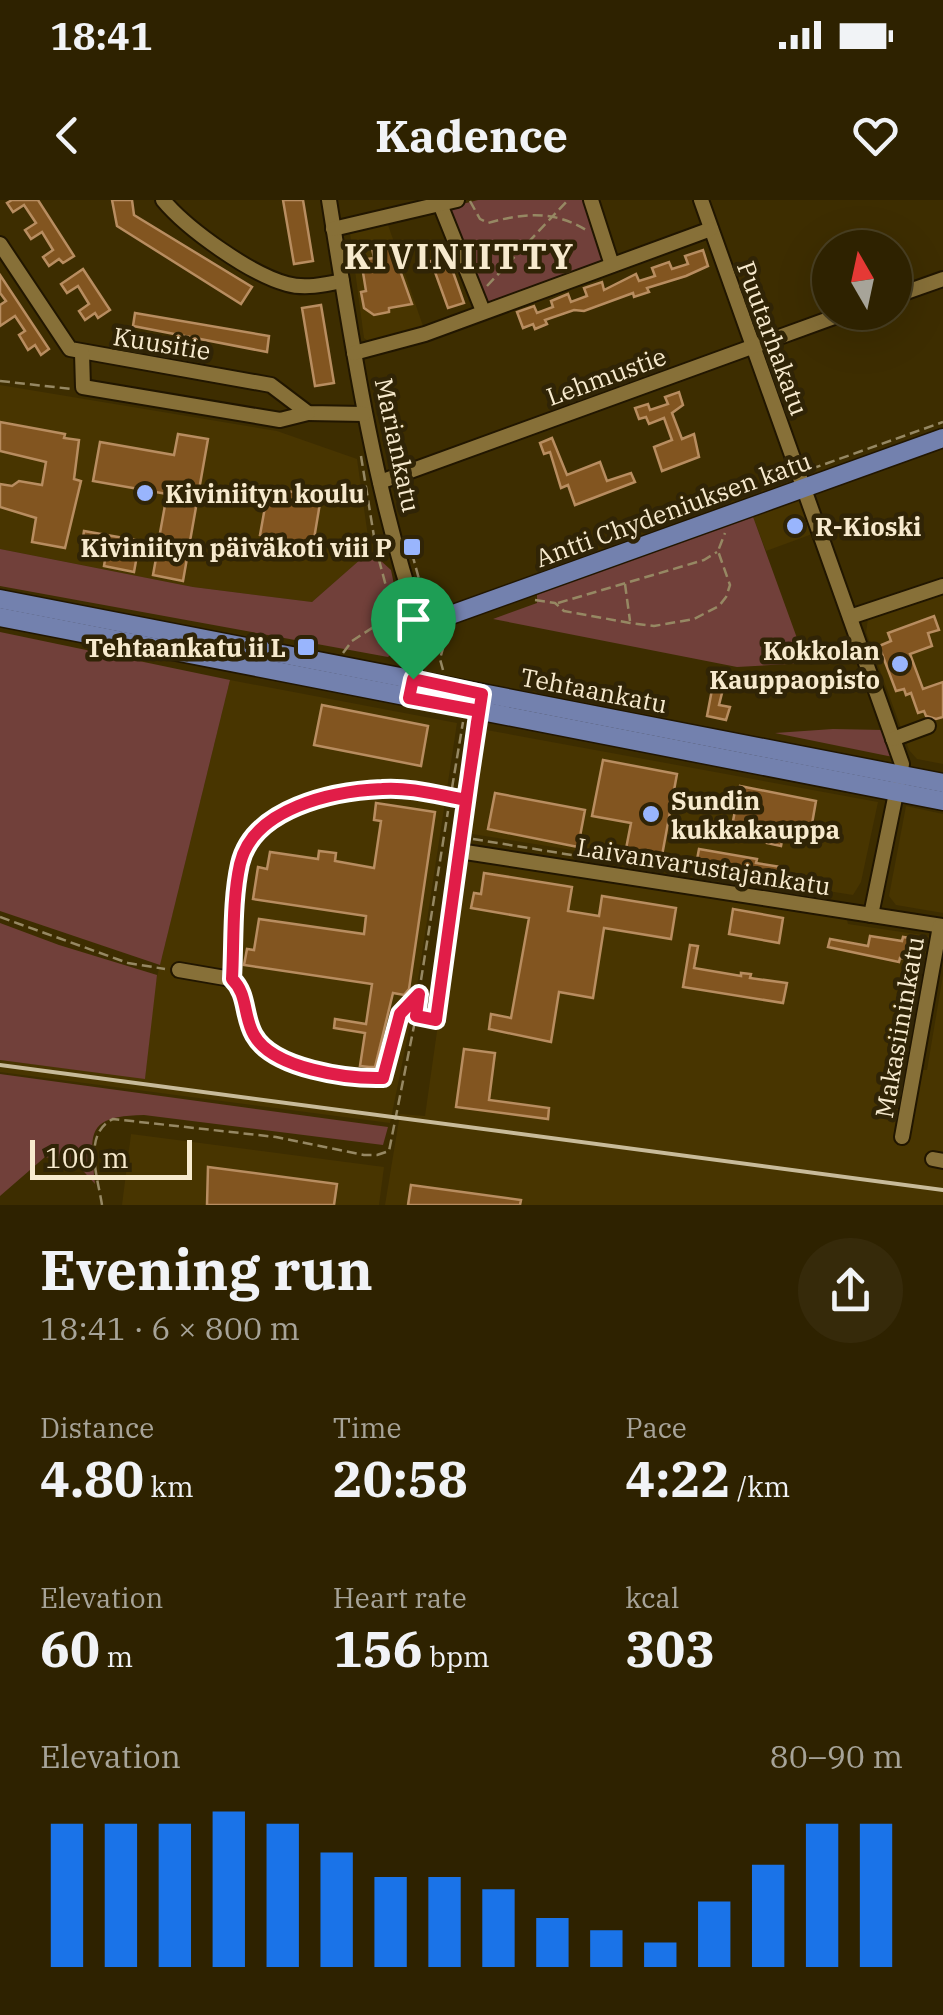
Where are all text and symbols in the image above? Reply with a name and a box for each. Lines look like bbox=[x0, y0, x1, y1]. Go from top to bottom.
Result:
text: 18:41 bbox=[50, 11, 153, 60]
text: Kadence bbox=[375, 106, 568, 164]
icon: back bbox=[40, 108, 95, 163]
icon: heart bbox=[848, 108, 903, 163]
north arrow bbox=[812, 230, 912, 330]
map controls bbox=[812, 230, 912, 330]
district label: KIVINIITTY bbox=[344, 233, 576, 279]
street label: Puutarhakatu bbox=[730, 256, 816, 420]
street label: Kuusitie bbox=[111, 319, 213, 367]
street label: Lehmustie bbox=[541, 339, 671, 413]
street label: Mariankatu bbox=[368, 375, 428, 515]
street label: Antti Chydeniuksen katu bbox=[531, 444, 815, 574]
place label: Kiviniityn koulu bbox=[165, 477, 365, 510]
marker: Kiviniityn koulu bbox=[134, 482, 156, 504]
place label: R-Kioski bbox=[815, 510, 921, 543]
marker: R-Kioski bbox=[784, 515, 806, 537]
place label: Kiviniityn päiväkoti viii P bbox=[80, 531, 392, 564]
marker: Kiviniityn päiväkoti viii P bbox=[401, 536, 423, 558]
pin bbox=[371, 577, 456, 680]
icon: arrive bbox=[386, 592, 441, 647]
place label: Tehtaankatu ii L bbox=[85, 631, 286, 664]
place label: Kokkolan Kauppaopisto bbox=[709, 634, 880, 696]
marker: Tehtaankatu ii L bbox=[295, 636, 317, 658]
marker: Kokkolan Kauppaopisto bbox=[889, 653, 911, 675]
street label: Tehtaankatu bbox=[518, 660, 670, 720]
place label: Sundin kukkakauppa bbox=[671, 784, 840, 846]
marker: Sundin kukkakauppa bbox=[640, 803, 662, 825]
street label: Laivanvarustajankatu bbox=[575, 830, 833, 902]
street label: Makasiininkatu bbox=[867, 934, 931, 1120]
scale bar bbox=[30, 1135, 192, 1180]
text: 100 m bbox=[45, 1139, 129, 1176]
text: Evening run bbox=[40, 1234, 373, 1305]
button: share bbox=[798, 1238, 903, 1343]
text: 18:41 · 6 × 800 m bbox=[40, 1307, 300, 1349]
text: Distance bbox=[40, 1409, 154, 1446]
text: Time bbox=[333, 1409, 401, 1446]
text: Pace bbox=[625, 1409, 687, 1446]
text: 4.80 bbox=[40, 1446, 144, 1511]
text: 20:58 bbox=[333, 1446, 468, 1511]
text: 4:22 bbox=[625, 1446, 730, 1511]
text: km bbox=[144, 1468, 194, 1505]
text: /km bbox=[730, 1468, 790, 1505]
text: Elevation bbox=[40, 1579, 163, 1616]
text: Heart rate bbox=[333, 1579, 467, 1616]
text: kcal bbox=[625, 1579, 679, 1616]
text: 60 bbox=[40, 1616, 100, 1681]
text: 156 bbox=[333, 1616, 423, 1681]
text: 303 bbox=[625, 1616, 715, 1681]
text: m bbox=[100, 1638, 133, 1675]
text: bpm bbox=[423, 1638, 490, 1675]
text: Elevation bbox=[40, 1735, 181, 1777]
text: 80–90 m bbox=[769, 1735, 903, 1777]

